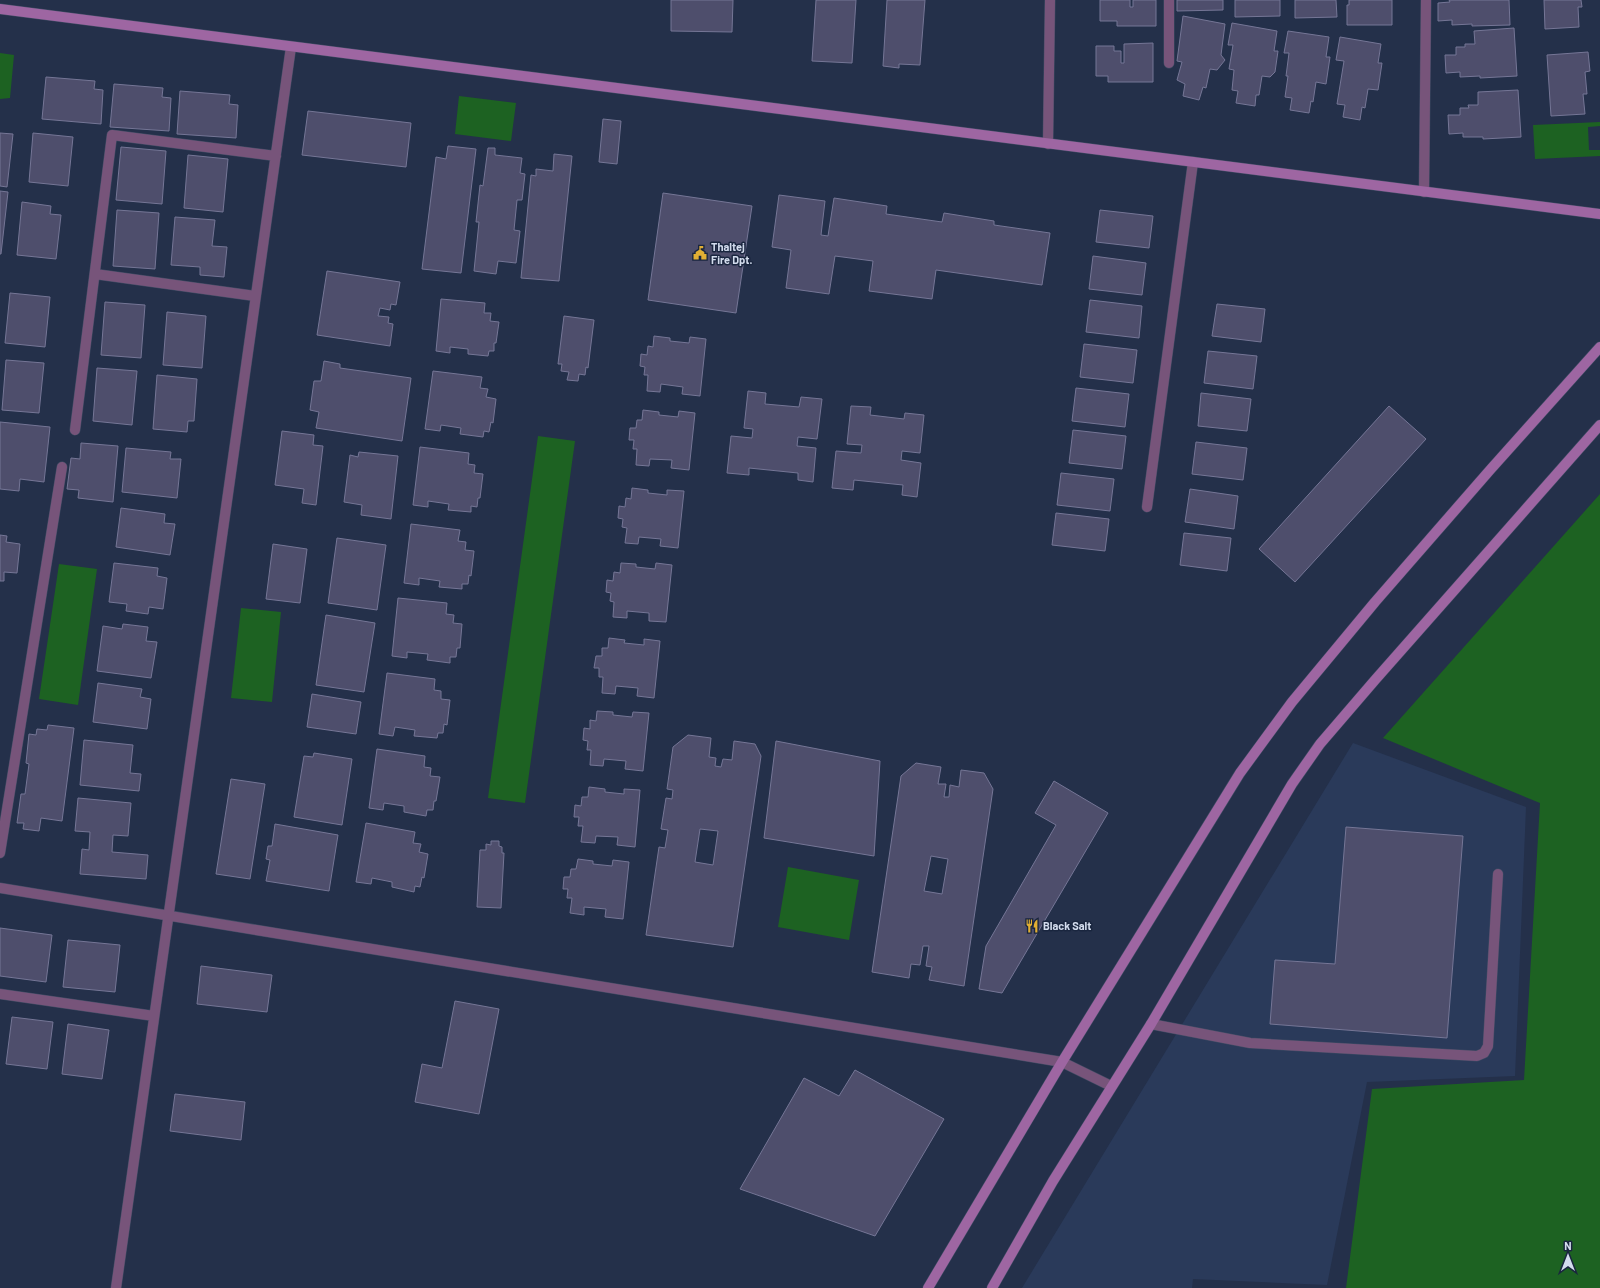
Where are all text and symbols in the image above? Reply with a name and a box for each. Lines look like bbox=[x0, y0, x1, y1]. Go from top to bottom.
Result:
place label: Thaltej Fire Dpt. bbox=[711, 240, 752, 266]
public building icon: Thaltej Fire Dpt. bbox=[692, 245, 708, 261]
restaurant icon: Black Salt bbox=[1024, 918, 1040, 934]
place label: Black Salt bbox=[1043, 919, 1091, 932]
north arrow bbox=[1548, 1236, 1588, 1276]
text: N bbox=[1564, 1239, 1572, 1252]

